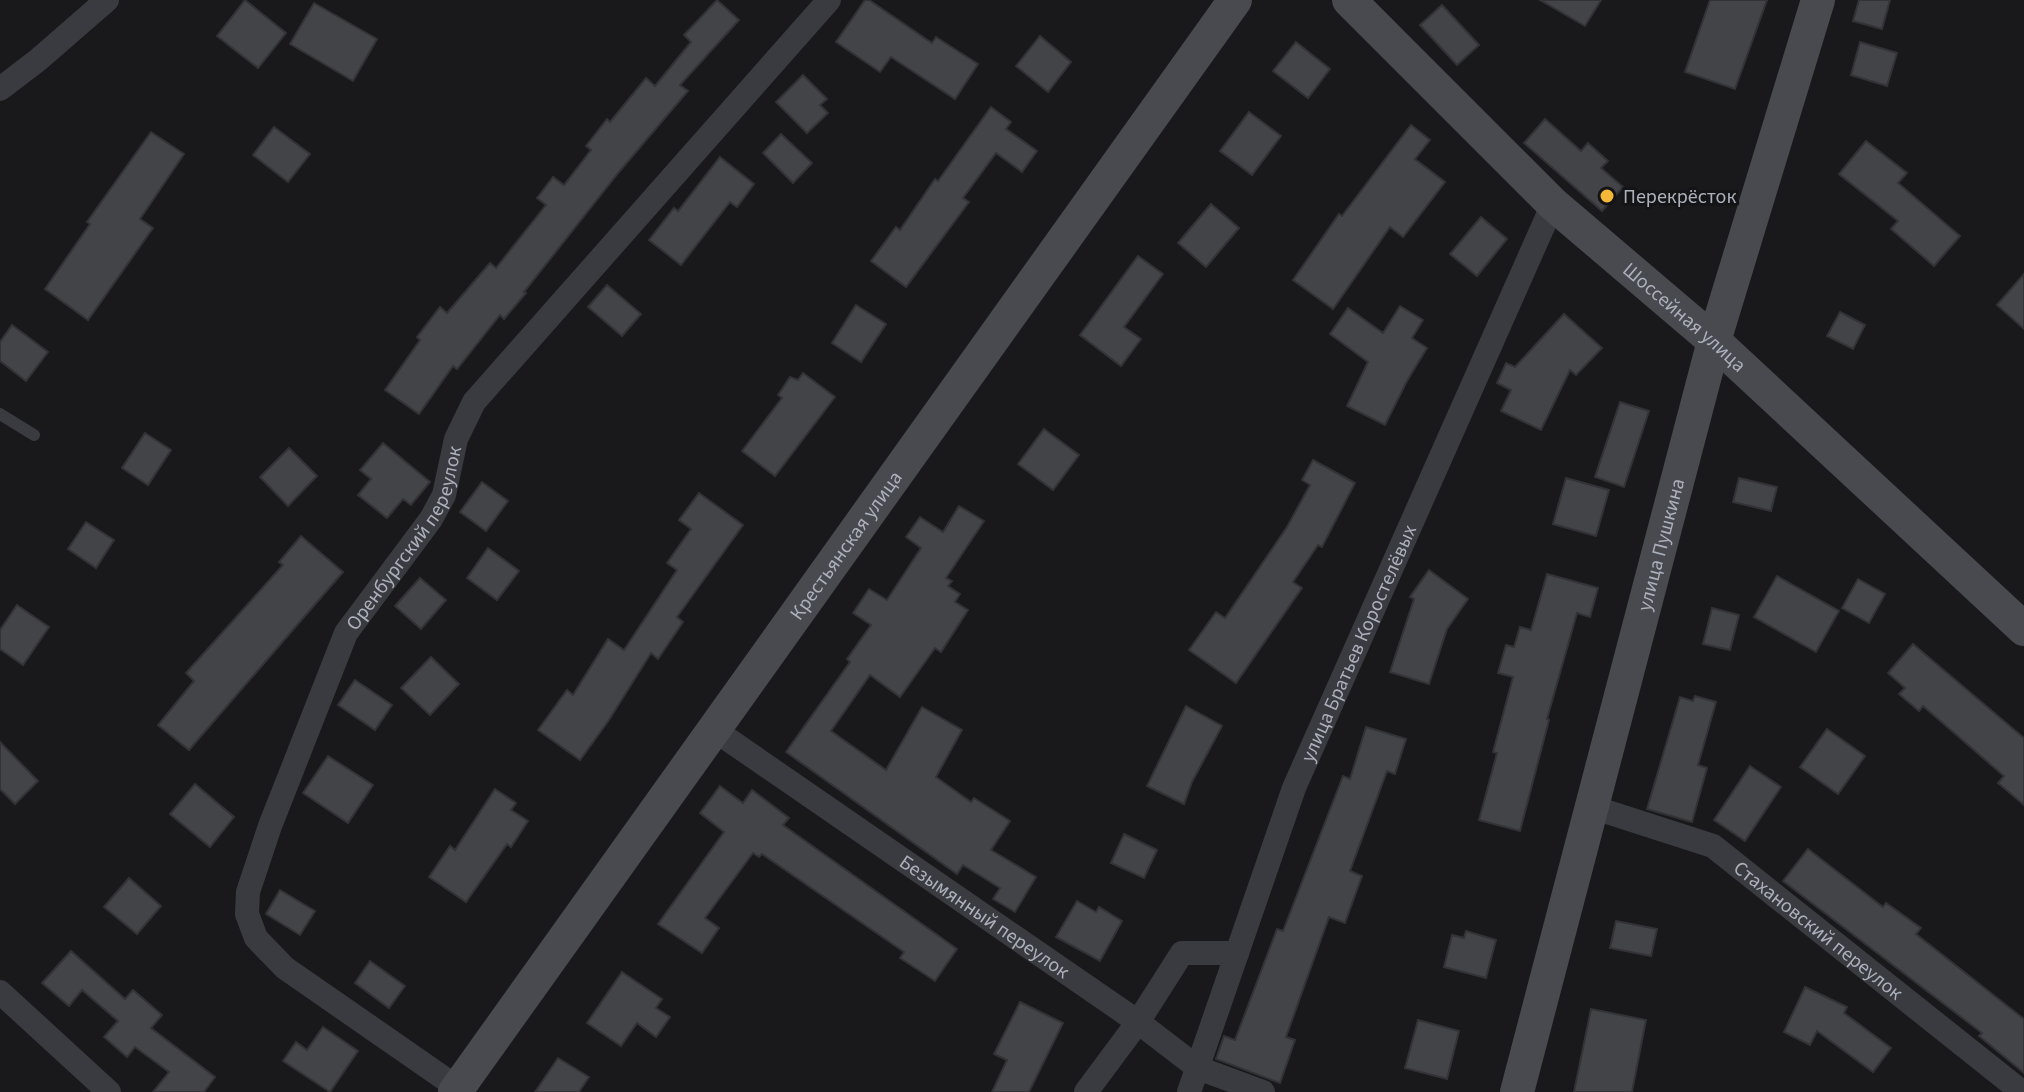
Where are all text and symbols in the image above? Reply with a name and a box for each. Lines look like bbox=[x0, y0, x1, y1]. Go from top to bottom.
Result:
place label: Перекрёсток bbox=[1623, 183, 1736, 211]
marker: Перекрёсток bbox=[1598, 187, 1616, 205]
street label: Шоссейная улица bbox=[1616, 256, 1752, 379]
street label: Оренбургский переулок bbox=[340, 443, 469, 636]
street label: Крестьянская улица bbox=[783, 465, 909, 626]
street label: улица Пушкина bbox=[1631, 475, 1692, 614]
street label: улица Братьев Коростелёвых bbox=[1294, 520, 1424, 767]
street label: Безымянный переулок bbox=[893, 849, 1075, 986]
street label: Стахановский переулок bbox=[1727, 855, 1909, 1007]

